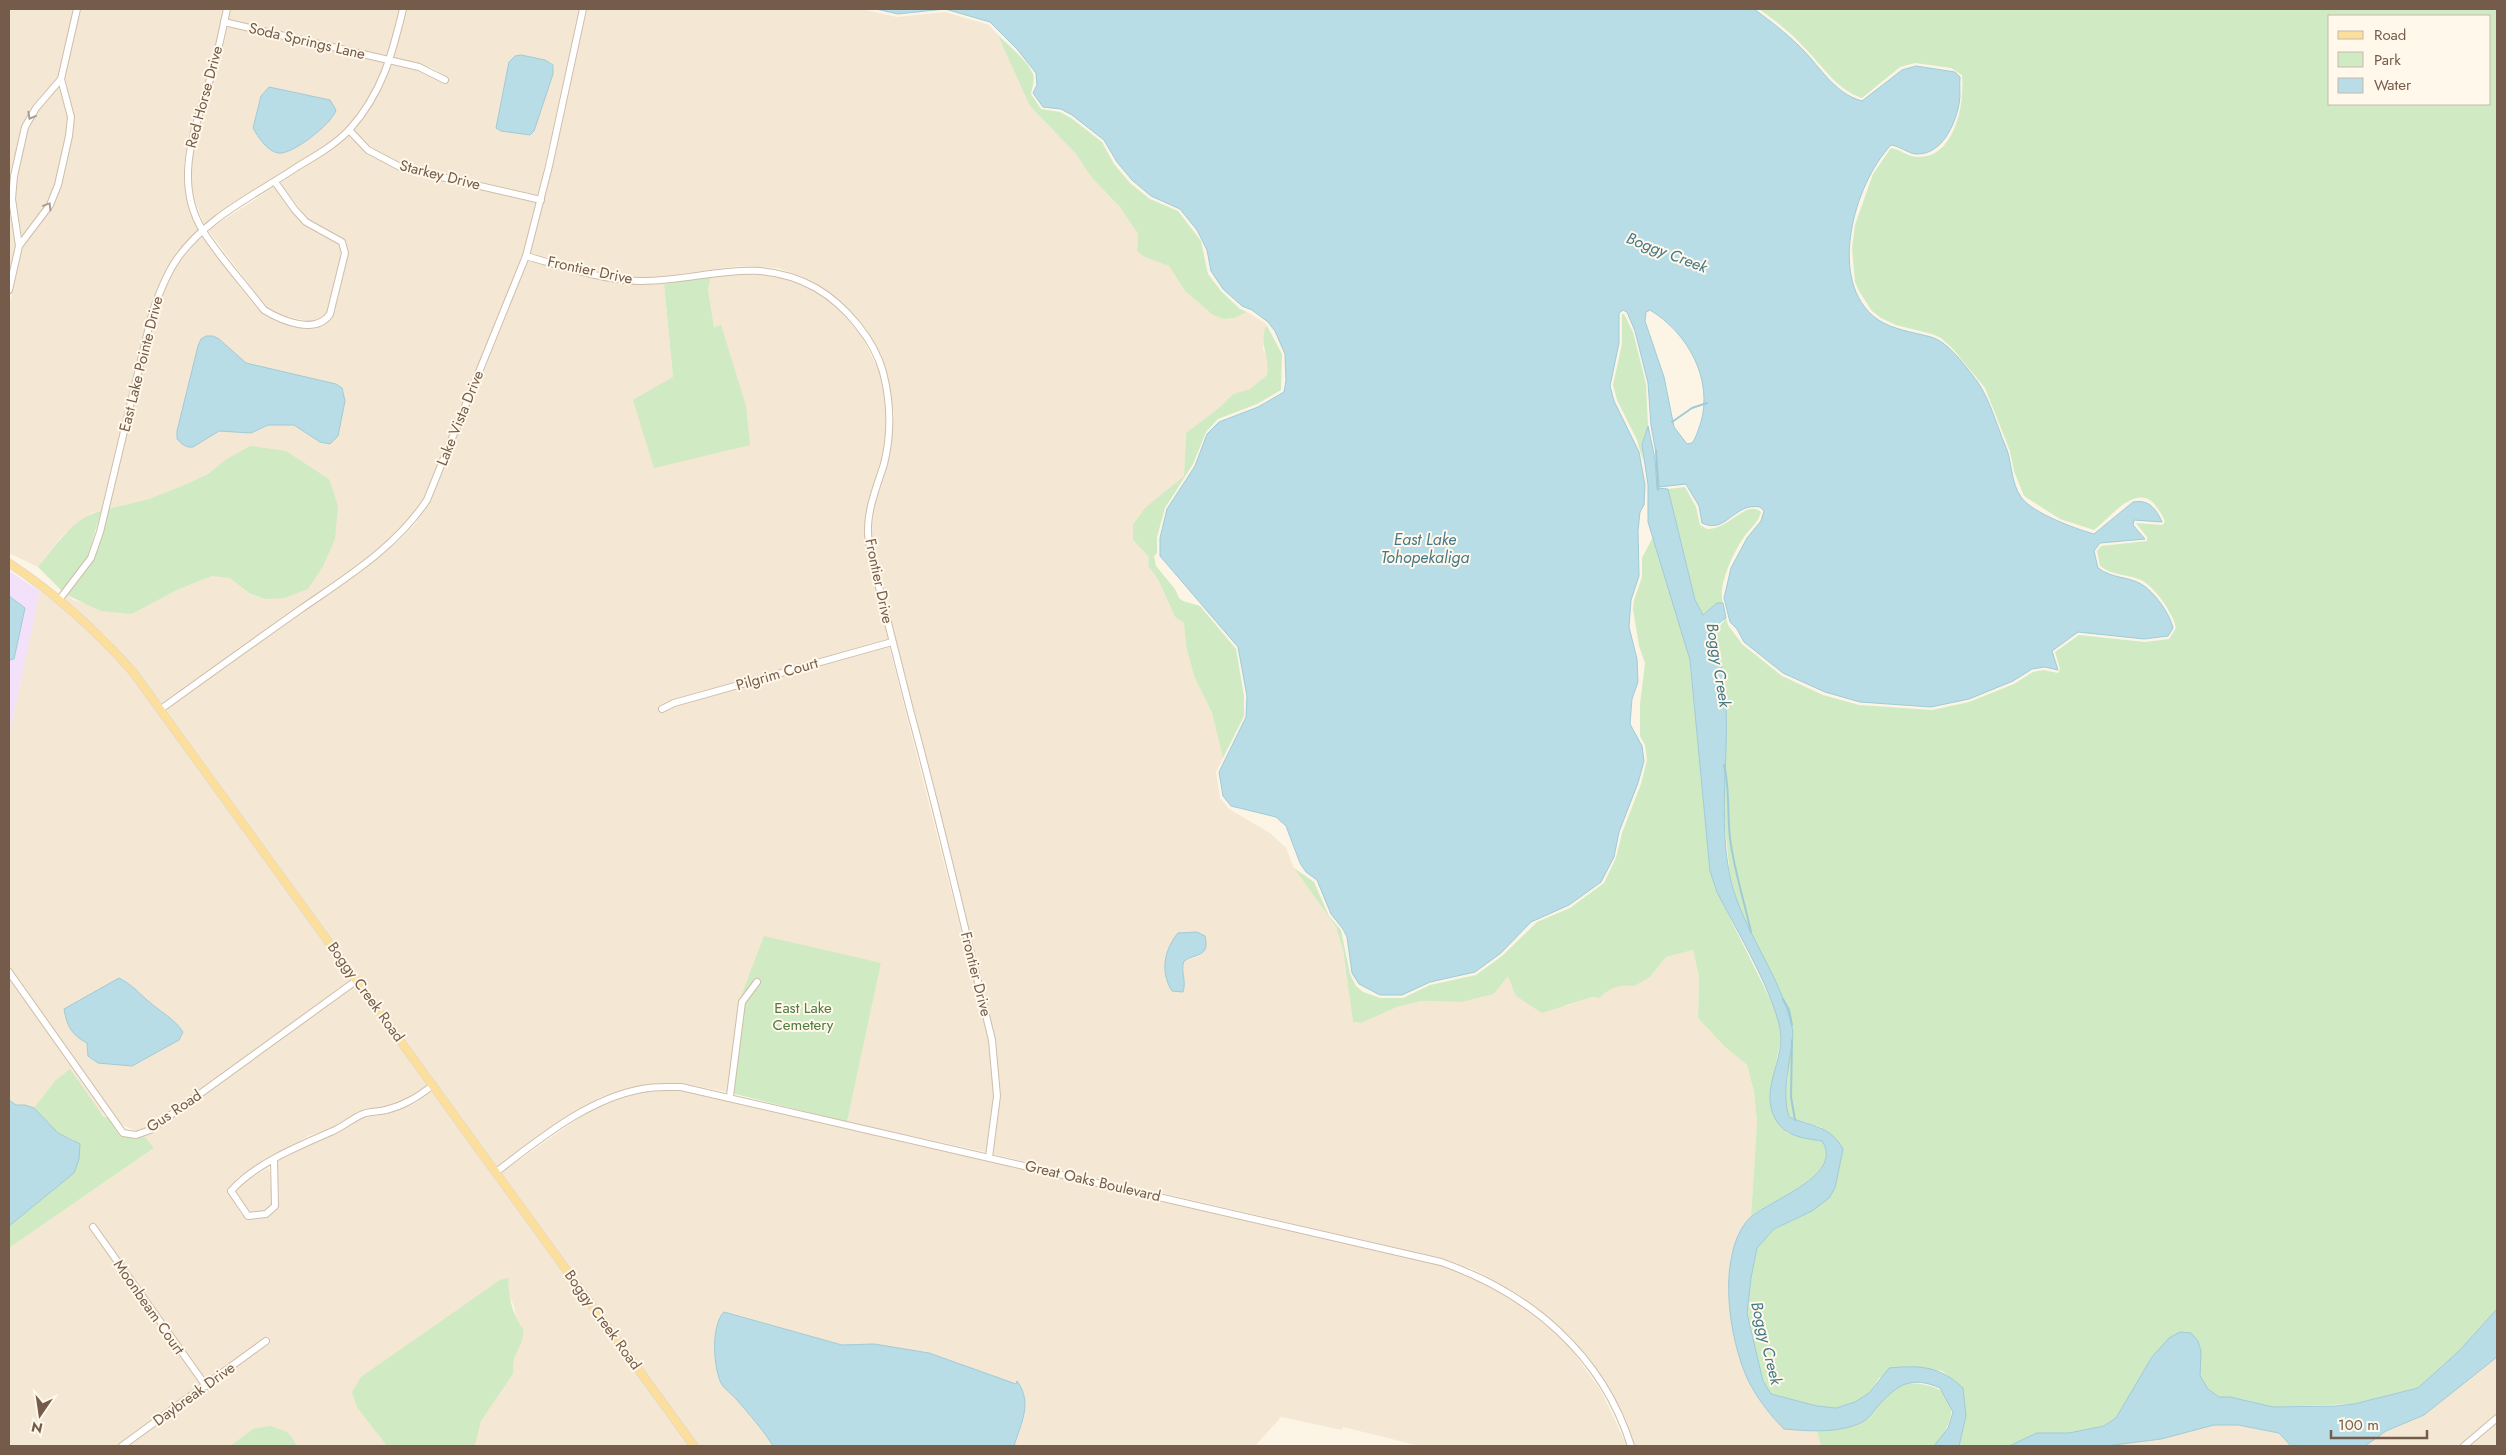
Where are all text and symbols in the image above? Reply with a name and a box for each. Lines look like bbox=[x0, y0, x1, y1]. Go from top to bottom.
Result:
legend bbox=[2328, 15, 2491, 105]
street label: Soda Springs Lane bbox=[247, 17, 368, 65]
text: Road bbox=[2374, 24, 2406, 46]
street label: Red Horse Drive bbox=[180, 43, 228, 150]
text: Park bbox=[2374, 49, 2401, 71]
text: Water bbox=[2374, 74, 2412, 96]
one-way arrow bbox=[27, 111, 37, 120]
street label: Starkey Drive bbox=[397, 154, 483, 196]
one-way arrow bbox=[42, 203, 52, 212]
water label: Boggy Creek bbox=[1623, 226, 1712, 279]
street label: Frontier Drive bbox=[545, 250, 635, 290]
street label: East Lake Pointe Drive bbox=[114, 294, 169, 434]
street label: Lake Vista Drive bbox=[431, 367, 489, 469]
water label: East Lake Tohopekaliga bbox=[1381, 528, 1469, 569]
street label: Frontier Drive bbox=[859, 536, 899, 626]
water label: Boggy Creek bbox=[1700, 621, 1737, 710]
street label: Pilgrim Court bbox=[733, 652, 821, 696]
street label: Frontier Drive bbox=[955, 929, 997, 1019]
street label: Boggy Creek Road bbox=[322, 937, 410, 1047]
park label: East Lake Cemetery bbox=[773, 997, 834, 1036]
street label: Gus Road bbox=[142, 1084, 206, 1138]
street label: Great Oaks Boulevard bbox=[1023, 1155, 1163, 1207]
street label: Moonbeam Court bbox=[108, 1255, 190, 1359]
street label: Boggy Creek Road bbox=[559, 1265, 647, 1375]
water label: Boggy Creek bbox=[1745, 1299, 1788, 1388]
street label: Daybreak Drive bbox=[148, 1356, 240, 1431]
north arrow bbox=[15, 1390, 65, 1440]
scale bar bbox=[2331, 1408, 2427, 1440]
text: 100 m bbox=[2338, 1414, 2379, 1436]
text: N bbox=[29, 1417, 45, 1439]

